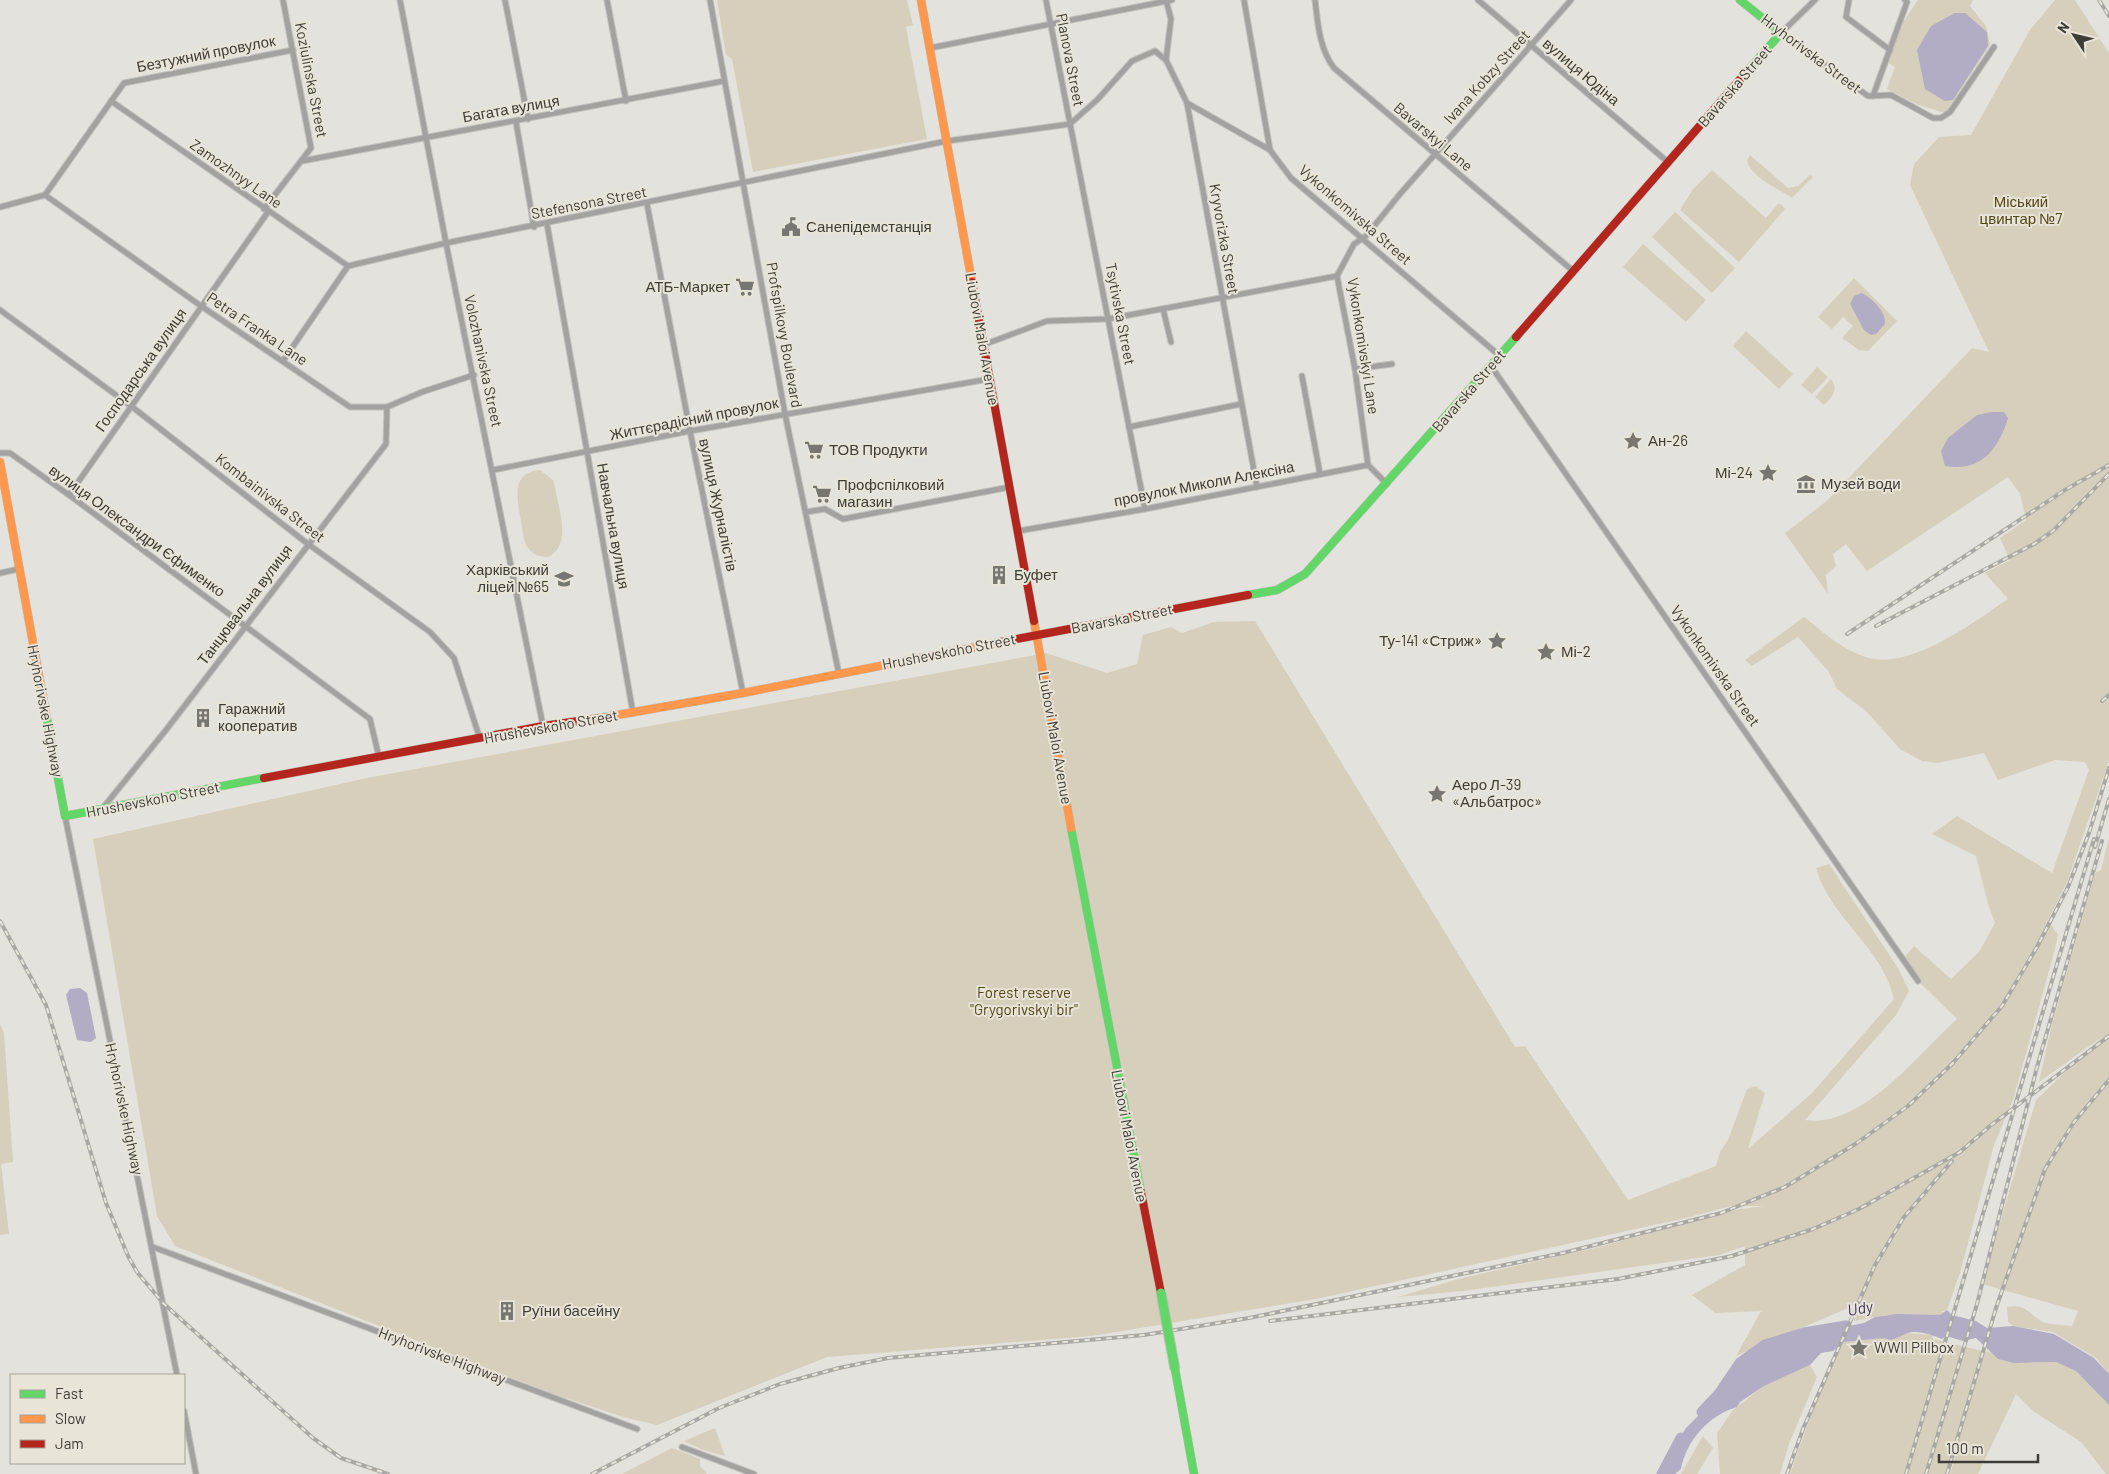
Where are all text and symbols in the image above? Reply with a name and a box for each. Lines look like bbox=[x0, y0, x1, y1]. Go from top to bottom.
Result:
street label: Hryhorivska Street bbox=[1758, 10, 1865, 97]
north arrow bbox=[2049, 10, 2099, 60]
street label: Planova Street bbox=[1053, 12, 1089, 108]
text: N bbox=[2053, 19, 2073, 36]
street label: Koziulinska Street bbox=[292, 21, 332, 139]
street label: Ivana Kobzy Street bbox=[1439, 26, 1533, 127]
street label: Безтужний провулок bbox=[135, 31, 277, 75]
street label: вулиця Юдіна bbox=[1540, 34, 1624, 109]
street label: Bavarska Street bbox=[1694, 41, 1775, 130]
street label: Багата вулиця bbox=[461, 91, 561, 125]
street label: Bavarskyi Lane bbox=[1390, 98, 1477, 174]
street label: Zamozhnyy Lane bbox=[187, 135, 286, 212]
street label: Vykonkomivska Street bbox=[1296, 160, 1416, 268]
street label: Stefensona Street bbox=[529, 182, 648, 222]
street label: Kryvorizka Street bbox=[1206, 182, 1244, 296]
park label: Міський цвинтар №7 bbox=[1980, 192, 2062, 227]
public building icon: Санепідемстанція bbox=[780, 216, 802, 238]
place label: Санепідемстанція bbox=[806, 217, 932, 235]
street label: Profspilkovy Boulevard bbox=[763, 261, 807, 409]
street label: Tsytivska Street bbox=[1102, 261, 1140, 366]
street label: Liubovi Maloi Avenue bbox=[962, 271, 1004, 407]
supermarket icon: АТБ-Маркет bbox=[734, 276, 756, 298]
street label: Vykonkomivskyi Lane bbox=[1344, 276, 1384, 415]
place label: АТБ-Маркет bbox=[645, 277, 730, 295]
street label: Petra Franka Lane bbox=[204, 288, 311, 369]
street label: Volozhanivska Street bbox=[461, 293, 507, 429]
street label: Господарська вулиця bbox=[91, 304, 190, 435]
street label: Bavarska Street bbox=[1428, 346, 1509, 435]
street label: Життєрадісний провулок bbox=[608, 393, 780, 443]
place icon: Ан-26 bbox=[1622, 430, 1644, 452]
place label: Ан-26 bbox=[1648, 431, 1688, 449]
street label: вулиця Журналістів bbox=[696, 437, 742, 573]
supermarket icon: ТОВ Продукти bbox=[803, 439, 825, 461]
place label: ТОВ Продукти bbox=[829, 440, 928, 458]
street label: Kombainivska Street bbox=[212, 449, 329, 546]
street label: провулок Миколи Алексіна bbox=[1112, 457, 1296, 509]
street label: вулиця Олександри Єфименко bbox=[46, 460, 229, 600]
street label: Навчальна вулиця bbox=[594, 461, 634, 590]
place icon: Мі-24 bbox=[1757, 462, 1779, 484]
place label: Мі-24 bbox=[1715, 463, 1753, 481]
museum icon: Музей води bbox=[1795, 473, 1817, 495]
place label: Музей води bbox=[1821, 474, 1901, 492]
place label: Профспілковий магазин bbox=[837, 475, 944, 510]
supermarket icon: Профспілковий магазин bbox=[811, 483, 833, 505]
street label: Танцювальна вулиця bbox=[193, 541, 295, 668]
place label: Харківський ліцей №65 bbox=[466, 560, 549, 595]
building icon: Буфет bbox=[988, 564, 1010, 586]
place label: Буфет bbox=[1014, 565, 1058, 583]
school or university icon: Харківський ліцей №65 bbox=[553, 568, 575, 590]
street label: Bavarska Street bbox=[1069, 599, 1174, 637]
street label: Vykonkomivska Street bbox=[1667, 601, 1764, 729]
street label: Hrushevskoho Street bbox=[880, 629, 1017, 673]
place icon: Ту-141 «Стриж» bbox=[1486, 630, 1508, 652]
place label: Ту-141 «Стриж» bbox=[1379, 631, 1482, 649]
place icon: Мі-2 bbox=[1535, 641, 1557, 663]
place label: Мі-2 bbox=[1561, 642, 1591, 660]
street label: Hryhorivske Highway bbox=[24, 643, 68, 779]
street label: Liubovi Maloi Avenue bbox=[1035, 670, 1077, 806]
place label: Гаражний кооператив bbox=[218, 699, 297, 734]
street label: Hrushevskoho Street bbox=[482, 705, 619, 747]
building icon: Гаражний кооператив bbox=[192, 707, 214, 729]
place label: Аеро Л-39 «Альбатрос» bbox=[1452, 775, 1542, 810]
street label: Hrushevskoho Street bbox=[84, 777, 221, 821]
place icon: Аеро Л-39 «Альбатрос» bbox=[1426, 783, 1448, 805]
park label: Forest reserve "Grygorivskyi bir" bbox=[970, 983, 1078, 1018]
street label: Hryhorivske Highway bbox=[102, 1041, 148, 1177]
street label: Liubovi Maloi Avenue bbox=[1108, 1068, 1152, 1204]
water label: Udy bbox=[1846, 1296, 1875, 1319]
building icon: Руїни басейну bbox=[496, 1300, 518, 1322]
place label: Руїни басейну bbox=[522, 1301, 620, 1319]
street label: Hryhorivske Highway bbox=[376, 1322, 509, 1388]
place icon: WWII Pillbox bbox=[1848, 1337, 1870, 1359]
place label: WWII Pillbox bbox=[1874, 1338, 1954, 1356]
legend bbox=[10, 1374, 185, 1464]
text: Fast bbox=[55, 1384, 83, 1402]
text: Slow bbox=[55, 1409, 86, 1427]
scale bar bbox=[1939, 1432, 2038, 1464]
text: Jam bbox=[55, 1434, 84, 1452]
text: 100 m bbox=[1946, 1439, 1984, 1457]

